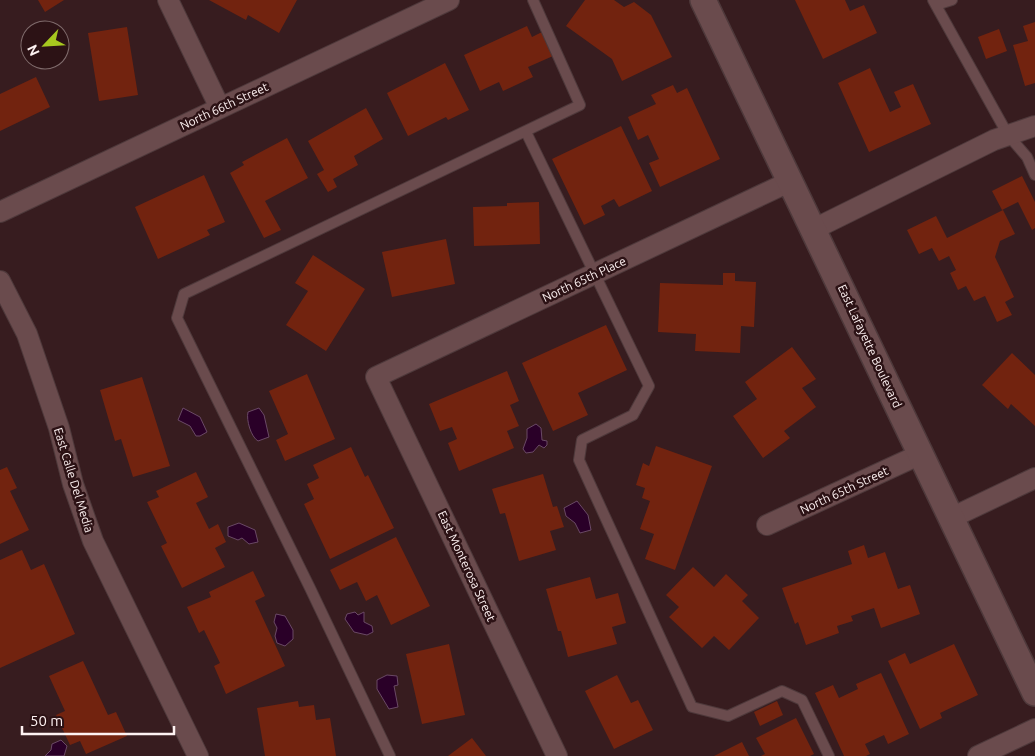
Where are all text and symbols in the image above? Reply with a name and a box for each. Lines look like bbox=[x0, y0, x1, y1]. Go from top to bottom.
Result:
north arrow bbox=[20, 20, 70, 70]
text: N bbox=[24, 42, 43, 59]
street label: North 66th Street bbox=[178, 80, 270, 132]
street label: North 65th Place bbox=[540, 254, 628, 304]
street label: East Lafayette Boulevard bbox=[836, 282, 904, 410]
street label: East Calle Del Media bbox=[52, 426, 96, 534]
street label: North 65th Street bbox=[798, 464, 890, 516]
street label: East Monterosa Street bbox=[436, 509, 498, 624]
scale bar bbox=[22, 704, 175, 736]
text: 50 m bbox=[30, 712, 63, 729]

